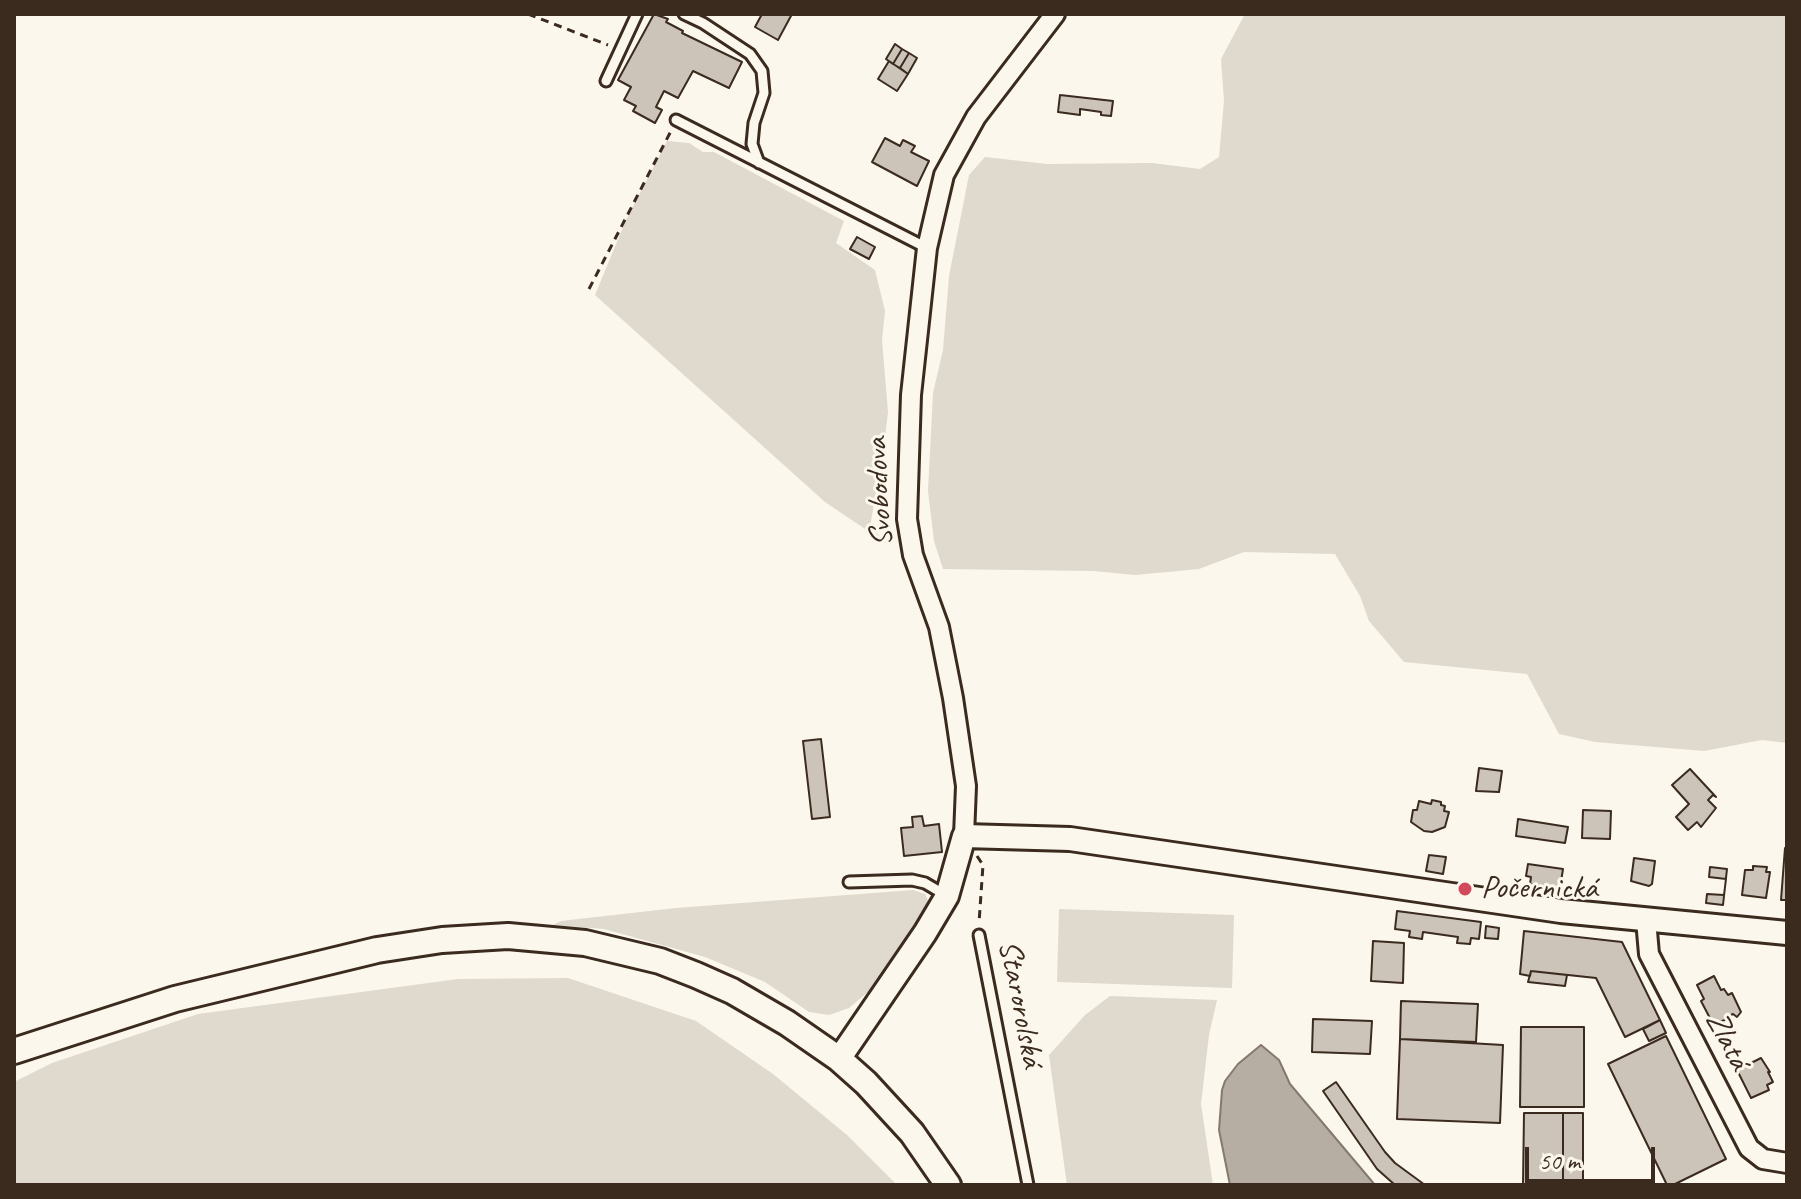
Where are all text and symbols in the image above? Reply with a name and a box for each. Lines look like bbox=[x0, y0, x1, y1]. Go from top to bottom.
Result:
street label: Svobodova bbox=[858, 436, 902, 548]
place label: Počernická bbox=[1481, 870, 1597, 908]
marker: Počernická bbox=[1456, 880, 1474, 898]
street label: Starorolská bbox=[989, 937, 1051, 1071]
street label: Zlatá bbox=[1696, 1005, 1758, 1077]
scale bar bbox=[1529, 1131, 1659, 1181]
text: 50 m bbox=[1539, 1146, 1580, 1176]

